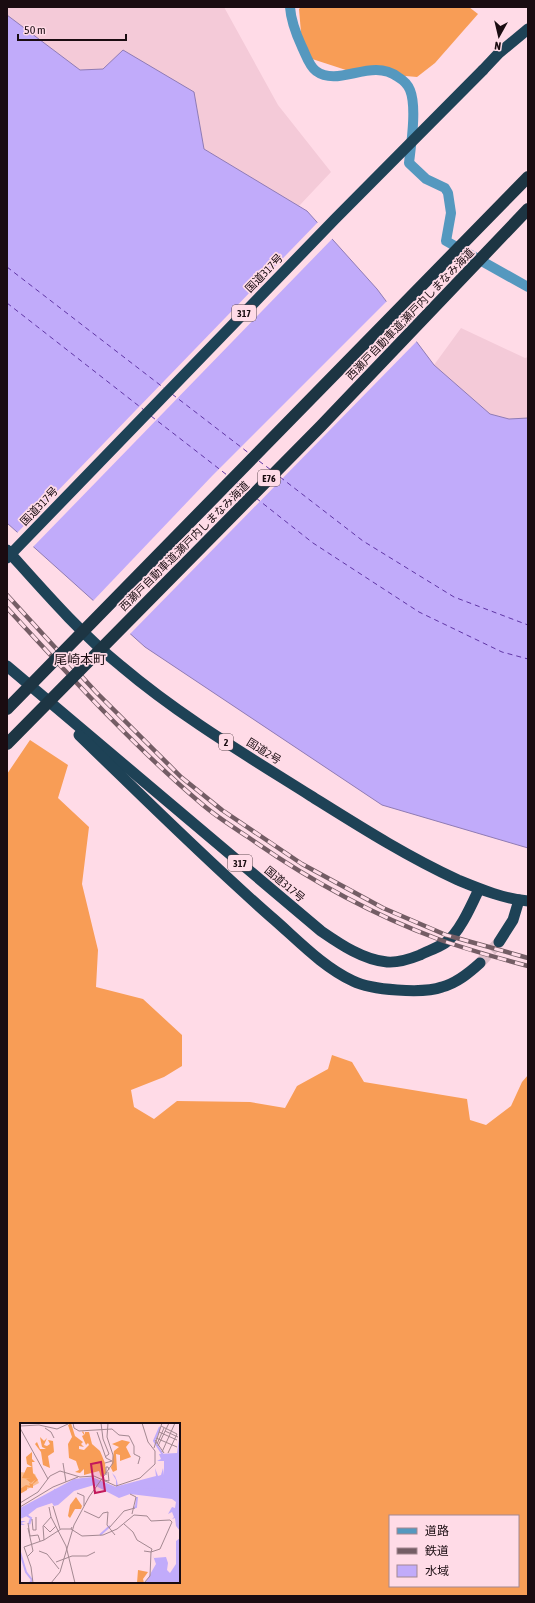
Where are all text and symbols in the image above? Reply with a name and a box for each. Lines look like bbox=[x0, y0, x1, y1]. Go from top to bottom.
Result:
scale bar bbox=[18, 16, 126, 42]
north arrow bbox=[479, 16, 519, 56]
text: 50 m bbox=[24, 23, 46, 37]
text: N bbox=[494, 40, 502, 52]
street label: 西瀬戸自動車道;瀬戸内しまなみ海道 bbox=[344, 246, 476, 382]
street label: 国道317号 bbox=[243, 251, 285, 295]
road number: 317 bbox=[232, 305, 256, 321]
road number: E76 bbox=[258, 470, 280, 486]
street label: 西瀬戸自動車道;瀬戸内しまなみ海道 bbox=[117, 479, 251, 613]
street label: 国道317号 bbox=[18, 484, 60, 528]
district label: 尾崎本町 bbox=[54, 652, 106, 667]
road number: 2 bbox=[219, 734, 233, 750]
street label: 国道2号 bbox=[245, 736, 283, 766]
road number: 317 bbox=[228, 855, 252, 871]
street label: 国道317号 bbox=[263, 864, 307, 904]
inset map bbox=[20, 1423, 180, 1583]
legend bbox=[389, 1515, 519, 1587]
text: 道路 bbox=[425, 1524, 449, 1538]
text: 鉄道 bbox=[425, 1544, 449, 1558]
text: 水域 bbox=[425, 1564, 449, 1578]

